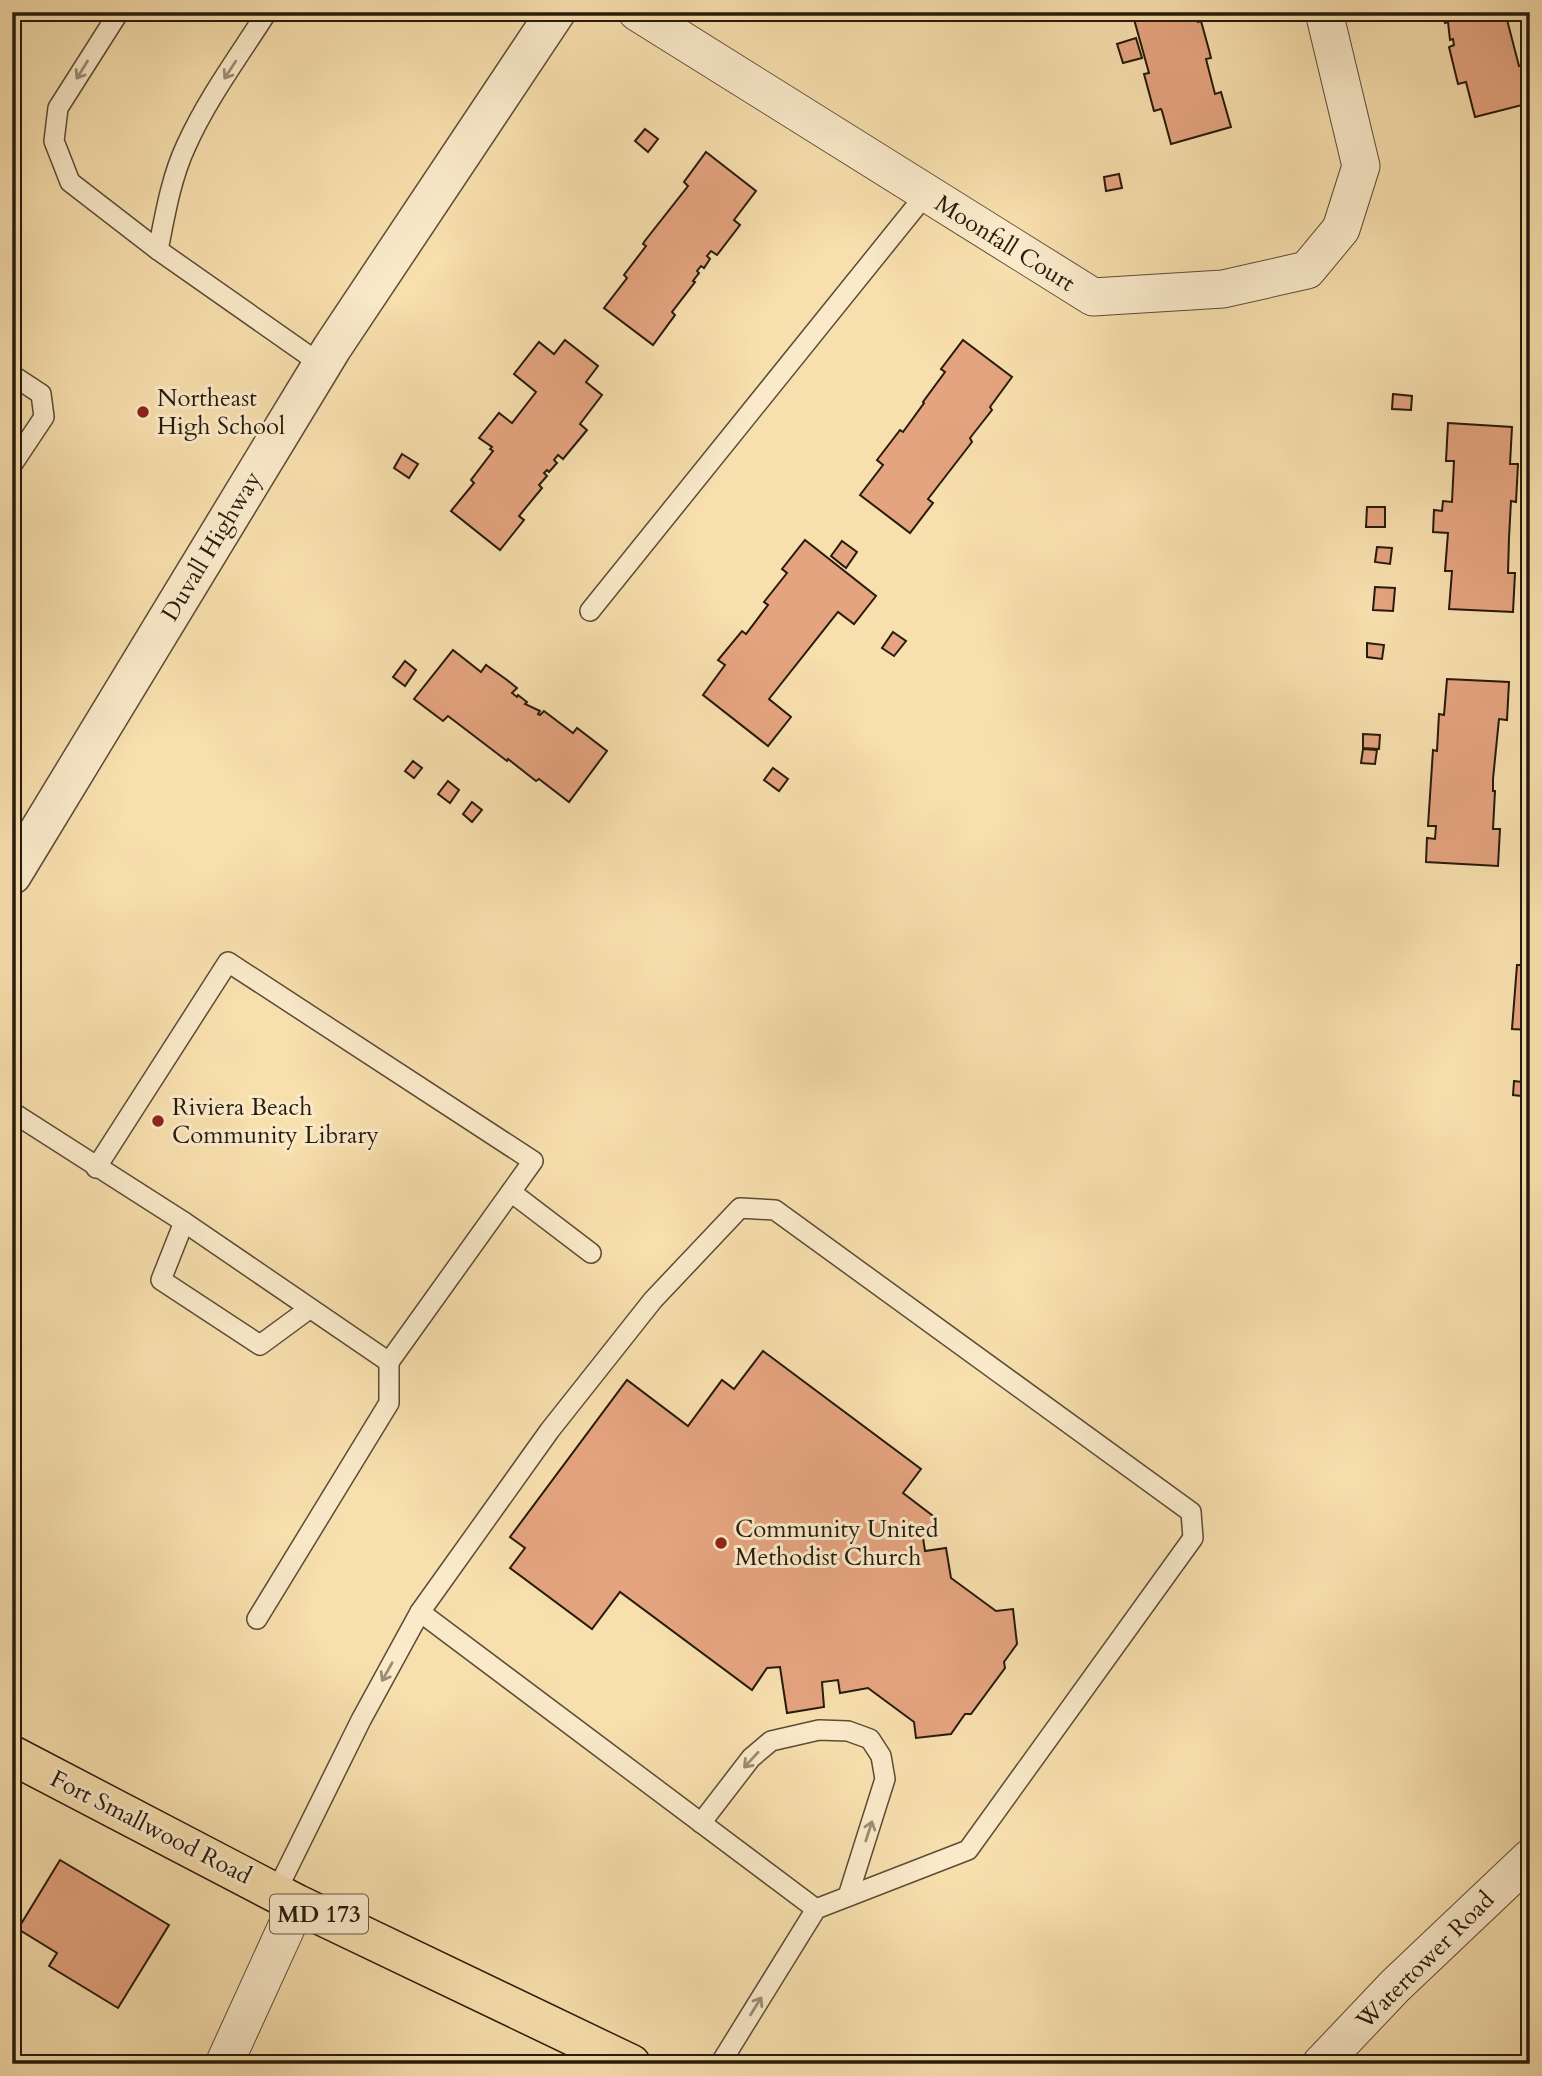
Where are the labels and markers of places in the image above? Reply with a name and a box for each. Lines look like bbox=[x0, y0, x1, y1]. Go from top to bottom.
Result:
place label: Northeast High School bbox=[157, 382, 285, 443]
marker: Northeast High School bbox=[135, 404, 151, 420]
place label: Riviera Beach Community Library bbox=[172, 1091, 379, 1152]
marker: Riviera Beach Community Library bbox=[150, 1113, 166, 1129]
place label: Community United Methodist Church bbox=[735, 1513, 939, 1574]
marker: Community United Methodist Church bbox=[713, 1535, 729, 1551]

